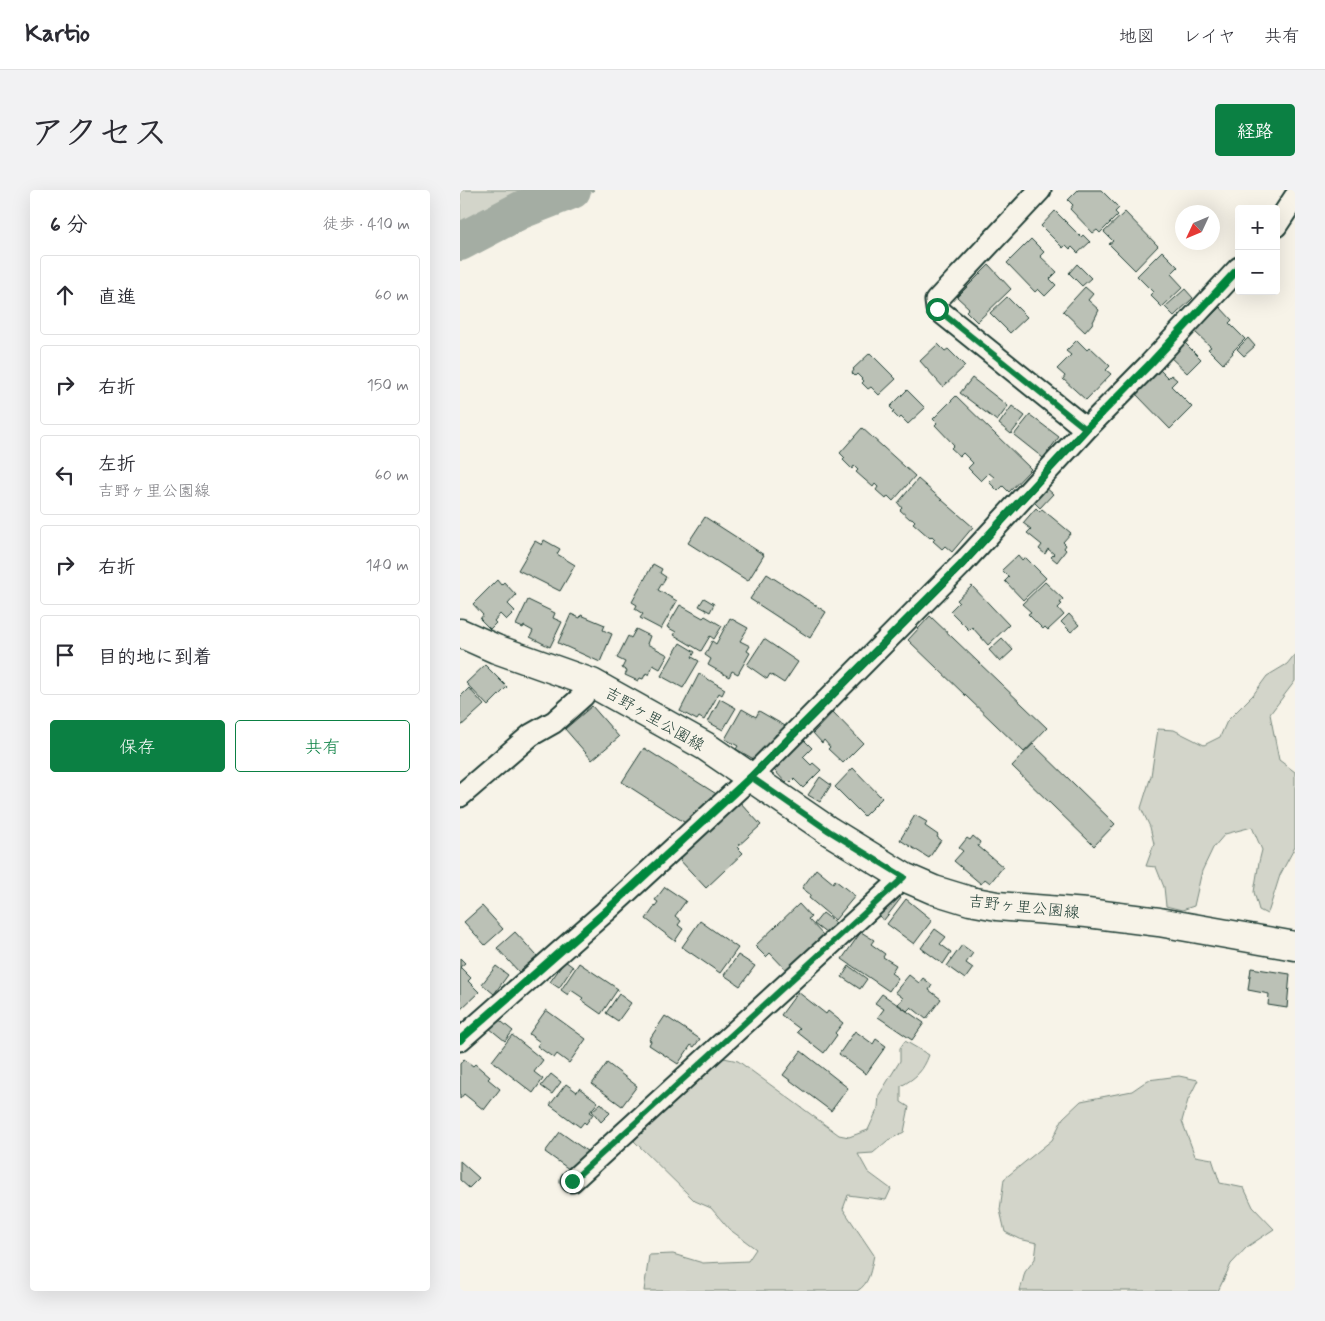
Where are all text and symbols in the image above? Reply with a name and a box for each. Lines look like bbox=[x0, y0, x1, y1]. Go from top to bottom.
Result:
text: Kartio bbox=[25, 19, 90, 50]
text: 地図 bbox=[1119, 25, 1155, 49]
text: レイヤ bbox=[1183, 25, 1236, 49]
text: 共有 bbox=[1264, 25, 1300, 49]
button: 経路 bbox=[1215, 104, 1295, 156]
text: アクセス bbox=[30, 111, 168, 157]
north arrow bbox=[1175, 205, 1220, 250]
map controls bbox=[1235, 205, 1280, 295]
button: + bbox=[1235, 205, 1280, 250]
text: 6 分 bbox=[50, 211, 87, 239]
text: 徒歩 · 410 m bbox=[323, 214, 410, 235]
button: − bbox=[1235, 250, 1280, 295]
icon: ahead bbox=[51, 281, 79, 309]
text: 直進 bbox=[98, 285, 136, 310]
text: 60 m bbox=[375, 285, 409, 306]
route start bbox=[926, 298, 949, 321]
icon: right bbox=[51, 371, 79, 399]
text: 右折 bbox=[98, 375, 136, 400]
text: 150 m bbox=[367, 375, 409, 396]
text: 左折 bbox=[98, 452, 136, 477]
icon: left bbox=[51, 461, 79, 489]
text: 60 m bbox=[375, 465, 409, 486]
text: 吉野ヶ里公園線 bbox=[98, 481, 210, 502]
icon: right bbox=[51, 551, 79, 579]
text: 右折 bbox=[98, 555, 136, 580]
text: 140 m bbox=[365, 555, 409, 576]
icon: arrive bbox=[51, 641, 79, 669]
text: 目的地に到着 bbox=[98, 645, 212, 670]
street label: 吉野ヶ里公園線 bbox=[600, 682, 708, 756]
button: 保存 bbox=[50, 720, 225, 772]
button: 共有 bbox=[235, 720, 410, 772]
street label: 吉野ヶ里公園線 bbox=[967, 891, 1081, 924]
route end bbox=[561, 1170, 584, 1193]

